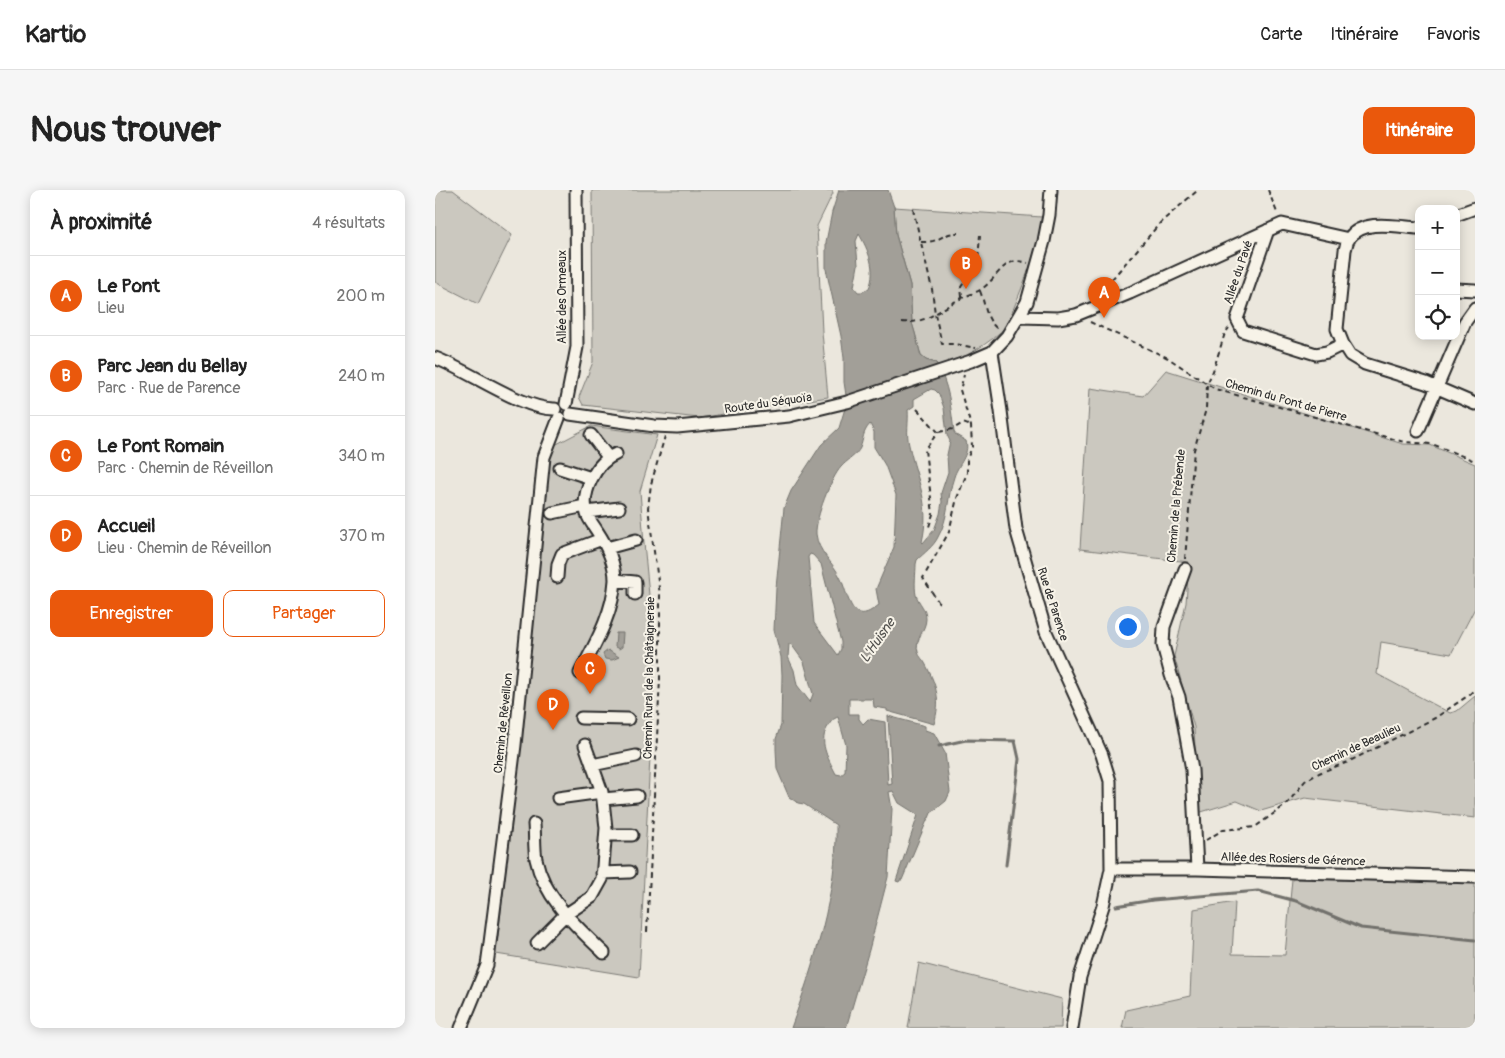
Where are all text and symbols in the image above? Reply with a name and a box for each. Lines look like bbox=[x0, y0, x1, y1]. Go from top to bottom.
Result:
text: Kartio bbox=[25, 20, 86, 49]
text: Carte bbox=[1260, 23, 1302, 46]
text: Itinéraire bbox=[1330, 23, 1398, 46]
text: Favoris bbox=[1426, 23, 1480, 46]
button: Itinéraire bbox=[1363, 107, 1475, 154]
text: Nous trouver bbox=[30, 108, 221, 152]
map controls bbox=[1415, 205, 1460, 340]
button: + bbox=[1415, 205, 1460, 250]
text: À proximité bbox=[50, 209, 153, 236]
text: 4 résultats bbox=[312, 213, 385, 233]
street label: Allée du Pavé bbox=[1221, 238, 1256, 306]
pin: B bbox=[950, 248, 982, 289]
street label: Allée des Ormeaux bbox=[555, 250, 570, 344]
button: − bbox=[1415, 250, 1460, 295]
text: Le Pont bbox=[97, 274, 160, 298]
pin: A bbox=[1088, 277, 1120, 318]
text: A bbox=[61, 286, 71, 306]
text: 200 m bbox=[337, 286, 385, 306]
button: locate bbox=[1415, 295, 1460, 340]
text: Lieu bbox=[97, 298, 125, 318]
text: Parc Jean du Bellay bbox=[97, 354, 247, 378]
text: B bbox=[61, 366, 71, 386]
text: 240 m bbox=[338, 366, 385, 386]
street label: Chemin du Pont de Pierre bbox=[1223, 376, 1349, 425]
text: Parc · Rue de Parence bbox=[97, 378, 240, 398]
street label: Route du Séquoïa bbox=[723, 390, 813, 417]
text: Le Pont Romain bbox=[97, 434, 224, 458]
text: C bbox=[61, 446, 71, 466]
text: 340 m bbox=[338, 446, 385, 466]
street label: Chemin de la Prébende bbox=[1164, 449, 1189, 563]
text: Parc · Chemin de Réveillon bbox=[97, 458, 273, 478]
text: Accueil bbox=[97, 514, 155, 538]
text: D bbox=[61, 526, 71, 546]
text: 370 m bbox=[339, 526, 385, 546]
text: Lieu · Chemin de Réveillon bbox=[97, 538, 272, 558]
street label: Rue de Parence bbox=[1034, 566, 1071, 643]
button: Enregistrer bbox=[50, 590, 213, 637]
button: Partager bbox=[223, 590, 385, 637]
street label: Chemin Rural de la Châtaigneraie bbox=[641, 597, 658, 759]
water label: L'Huisne bbox=[856, 613, 900, 666]
your location bbox=[1115, 614, 1141, 640]
pin: C bbox=[574, 653, 606, 694]
street label: Chemin de Réveillon bbox=[491, 672, 516, 774]
pin: D bbox=[537, 689, 569, 730]
street label: Chemin de Beaulieu bbox=[1309, 720, 1403, 775]
street label: Allée des Rosiers de Gérence bbox=[1220, 849, 1366, 870]

